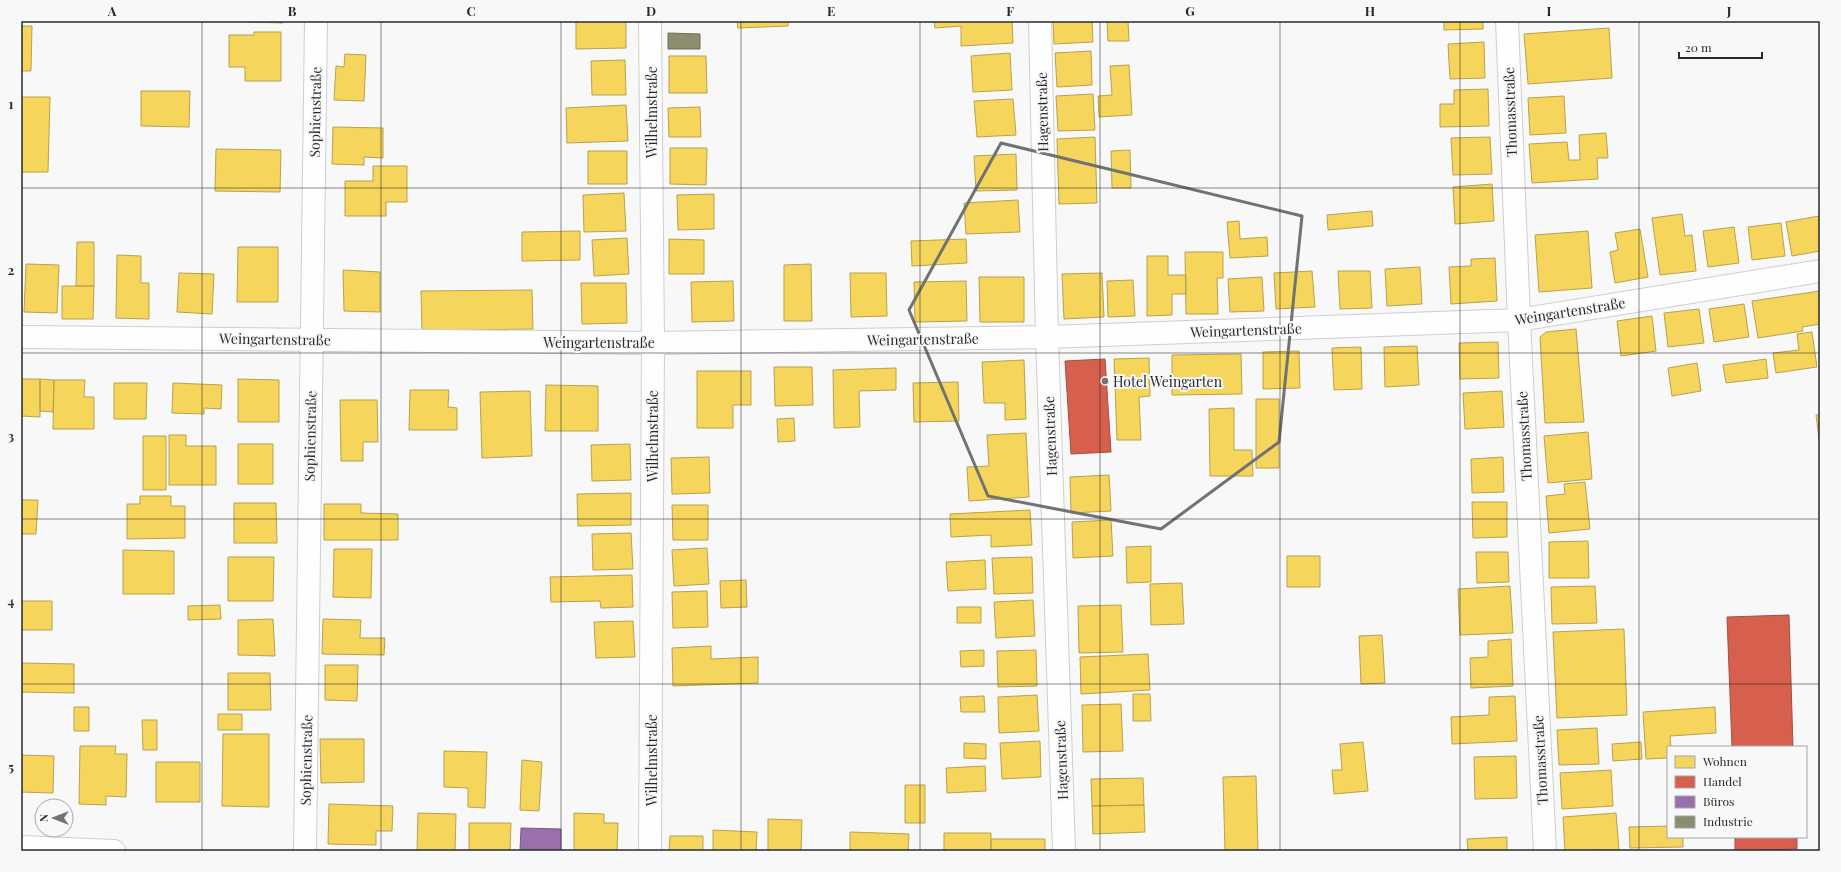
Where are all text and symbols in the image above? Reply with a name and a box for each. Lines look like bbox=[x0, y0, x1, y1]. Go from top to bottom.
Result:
text: A bbox=[107, 2, 117, 19]
text: B bbox=[288, 2, 297, 19]
text: C bbox=[466, 2, 476, 19]
text: D bbox=[646, 2, 656, 19]
text: E bbox=[827, 2, 835, 19]
text: F bbox=[1006, 2, 1014, 19]
text: G bbox=[1185, 2, 1195, 19]
text: H bbox=[1365, 2, 1375, 19]
text: I bbox=[1547, 2, 1552, 19]
text: J bbox=[1726, 2, 1732, 19]
scale bar bbox=[1679, 34, 1762, 60]
text: 20 m bbox=[1685, 39, 1712, 55]
street label: Sophienstraße bbox=[305, 66, 325, 158]
street label: Wilhelmstraße bbox=[642, 66, 661, 159]
street label: Thomasstraße bbox=[1499, 67, 1521, 157]
street label: Hagenstraße bbox=[1032, 72, 1052, 152]
text: 1 bbox=[9, 95, 14, 112]
text: 2 bbox=[8, 261, 15, 278]
street label: Weingartenstraße bbox=[1512, 293, 1627, 329]
street label: Weingartenstraße bbox=[1189, 319, 1302, 341]
street label: Weingartenstraße bbox=[218, 329, 331, 349]
street label: Weingartenstraße bbox=[866, 329, 979, 349]
street label: Weingartenstraße bbox=[542, 333, 655, 352]
place label: Hotel Weingarten bbox=[1113, 372, 1223, 391]
marker: Hotel Weingarten bbox=[1100, 376, 1110, 386]
street label: Sophienstraße bbox=[300, 390, 320, 482]
street label: Wilhelmstraße bbox=[643, 390, 662, 483]
street label: Thomasstraße bbox=[1512, 391, 1536, 481]
street label: Hagenstraße bbox=[1039, 396, 1061, 476]
text: 3 bbox=[8, 427, 14, 444]
text: 4 bbox=[8, 592, 15, 609]
street label: Sophienstraße bbox=[296, 714, 316, 806]
street label: Wilhelmstraße bbox=[642, 714, 661, 807]
street label: Thomasstraße bbox=[1528, 715, 1552, 805]
street label: Hagenstraße bbox=[1050, 720, 1072, 800]
legend bbox=[1667, 746, 1807, 838]
text: Wohnen bbox=[1702, 753, 1747, 769]
text: 5 bbox=[8, 758, 14, 775]
text: Handel bbox=[1703, 773, 1742, 789]
text: Büros bbox=[1703, 793, 1735, 809]
north arrow bbox=[34, 798, 74, 838]
text: Industrie bbox=[1703, 813, 1753, 829]
text: N bbox=[36, 814, 51, 822]

